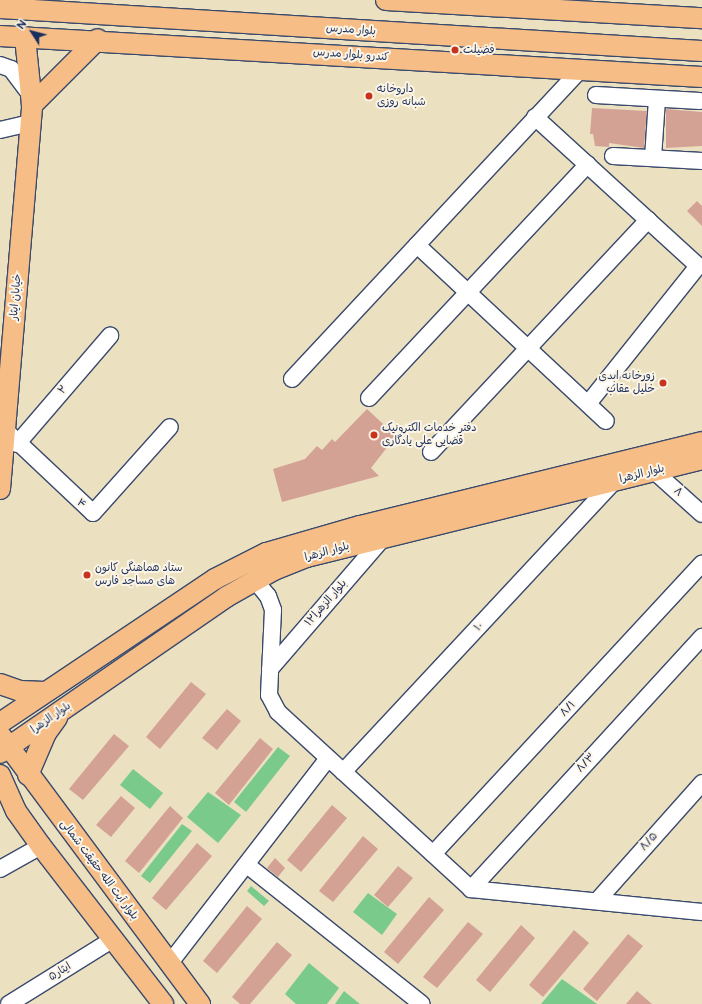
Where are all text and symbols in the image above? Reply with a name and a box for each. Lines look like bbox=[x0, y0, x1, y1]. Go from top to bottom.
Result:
north arrow bbox=[12, 12, 52, 52]
text: N bbox=[14, 17, 30, 32]
street label: بلوار مدرس bbox=[326, 22, 376, 38]
place label: فضیلت bbox=[463, 43, 494, 57]
marker: فضیلت bbox=[450, 45, 460, 55]
street label: کندرو بلوار مدرس bbox=[313, 46, 389, 64]
place label: داروخانه شبانه روزی bbox=[377, 83, 426, 109]
marker: داروخانه شبانه روزی bbox=[364, 91, 374, 101]
street label: خیابان ایثار bbox=[7, 273, 25, 321]
place label: زورخانه ابدی خلیل عقاب bbox=[599, 370, 655, 396]
marker: زورخانه ابدی خلیل عقاب bbox=[658, 378, 668, 388]
street label: ۲ bbox=[56, 383, 70, 397]
place label: دفتر خدمات الکترونیک قضایی علی یادگاری bbox=[382, 422, 477, 448]
marker: دفتر خدمات الکترونیک قضایی علی یادگاری bbox=[369, 430, 379, 440]
street label: بلوار الزهرا bbox=[618, 462, 666, 486]
street label: ۸ bbox=[671, 485, 685, 499]
street label: ۴ bbox=[74, 496, 88, 512]
street label: بلوار الزهرا bbox=[303, 540, 351, 564]
place label: ستاد هماهنگی کانون های مساجد فارس bbox=[95, 562, 183, 588]
marker: ستاد هماهنگی کانون های مساجد فارس bbox=[82, 570, 92, 580]
street label: بلوار الزهرا۱۲ bbox=[302, 577, 350, 629]
street label: ۱۰ bbox=[472, 620, 486, 634]
street label: ۸/۱ bbox=[557, 698, 579, 720]
street label: بلوار الزهرا bbox=[28, 699, 74, 737]
street label: ۸/۳ bbox=[574, 751, 598, 775]
street label: بلوار آیت الله حقیقت شمالی bbox=[57, 817, 141, 923]
street label: ۸/۵ bbox=[637, 830, 661, 854]
street label: ایثار۵ bbox=[46, 960, 74, 984]

